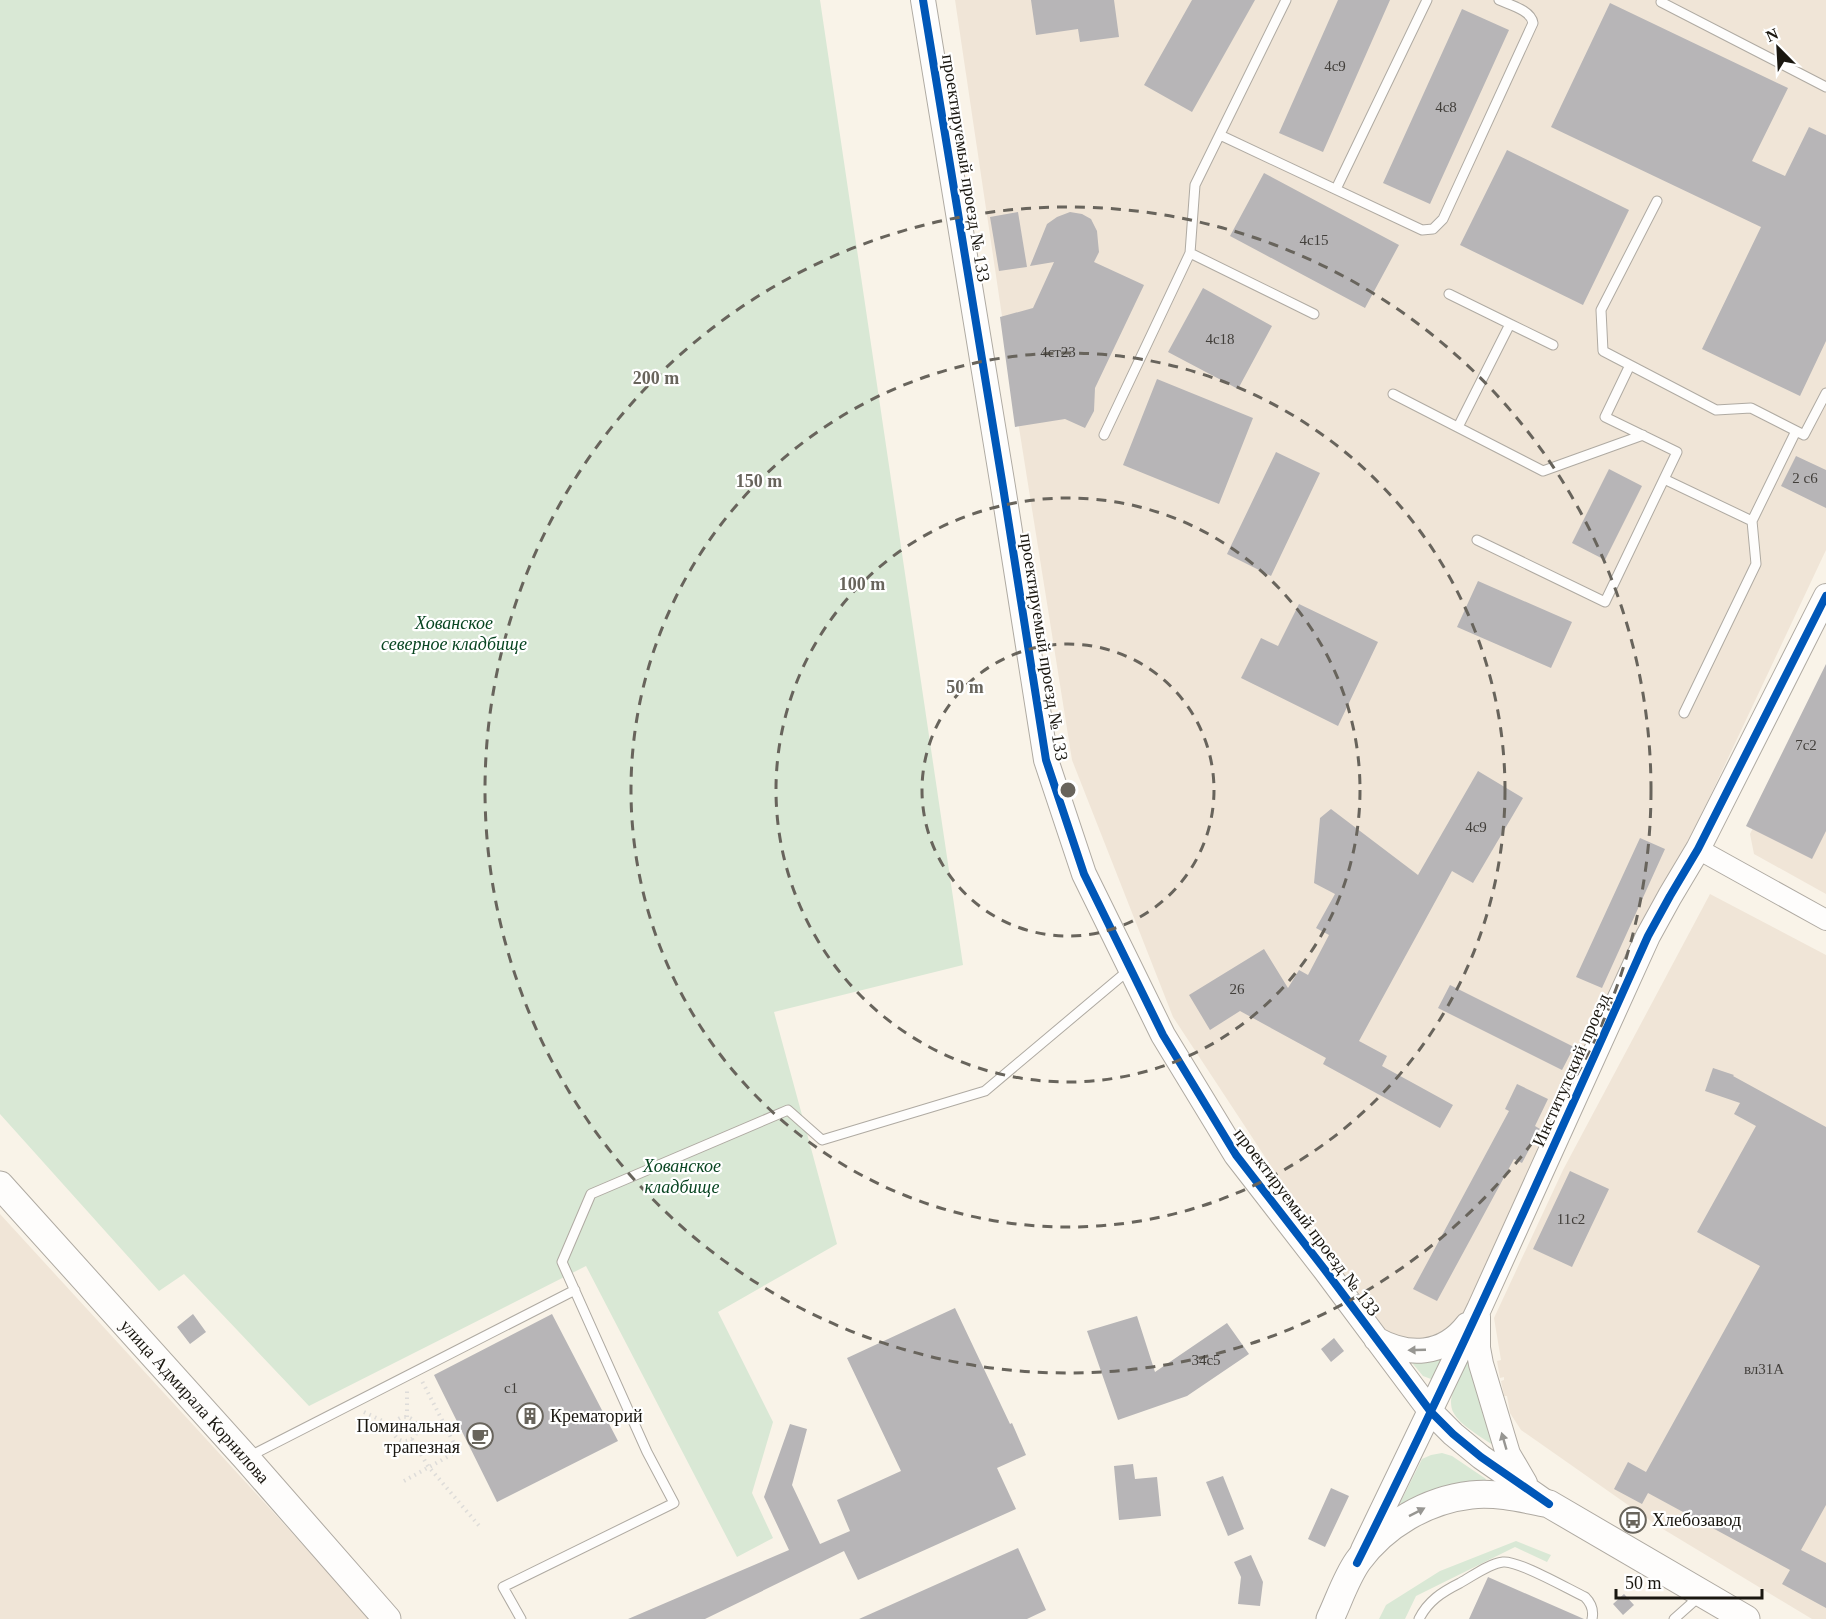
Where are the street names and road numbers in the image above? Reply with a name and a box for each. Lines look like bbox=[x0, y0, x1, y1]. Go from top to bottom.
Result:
street label: проектируемый проезд № 133 bbox=[938, 53, 994, 283]
street label: проектируемый проезд № 133 bbox=[1016, 532, 1072, 762]
street label: Институтский проезд bbox=[1528, 990, 1614, 1150]
street label: проектируемый проезд № 133 bbox=[1230, 1124, 1384, 1320]
street label: улица Адмирала Корнилова bbox=[116, 1315, 273, 1487]

